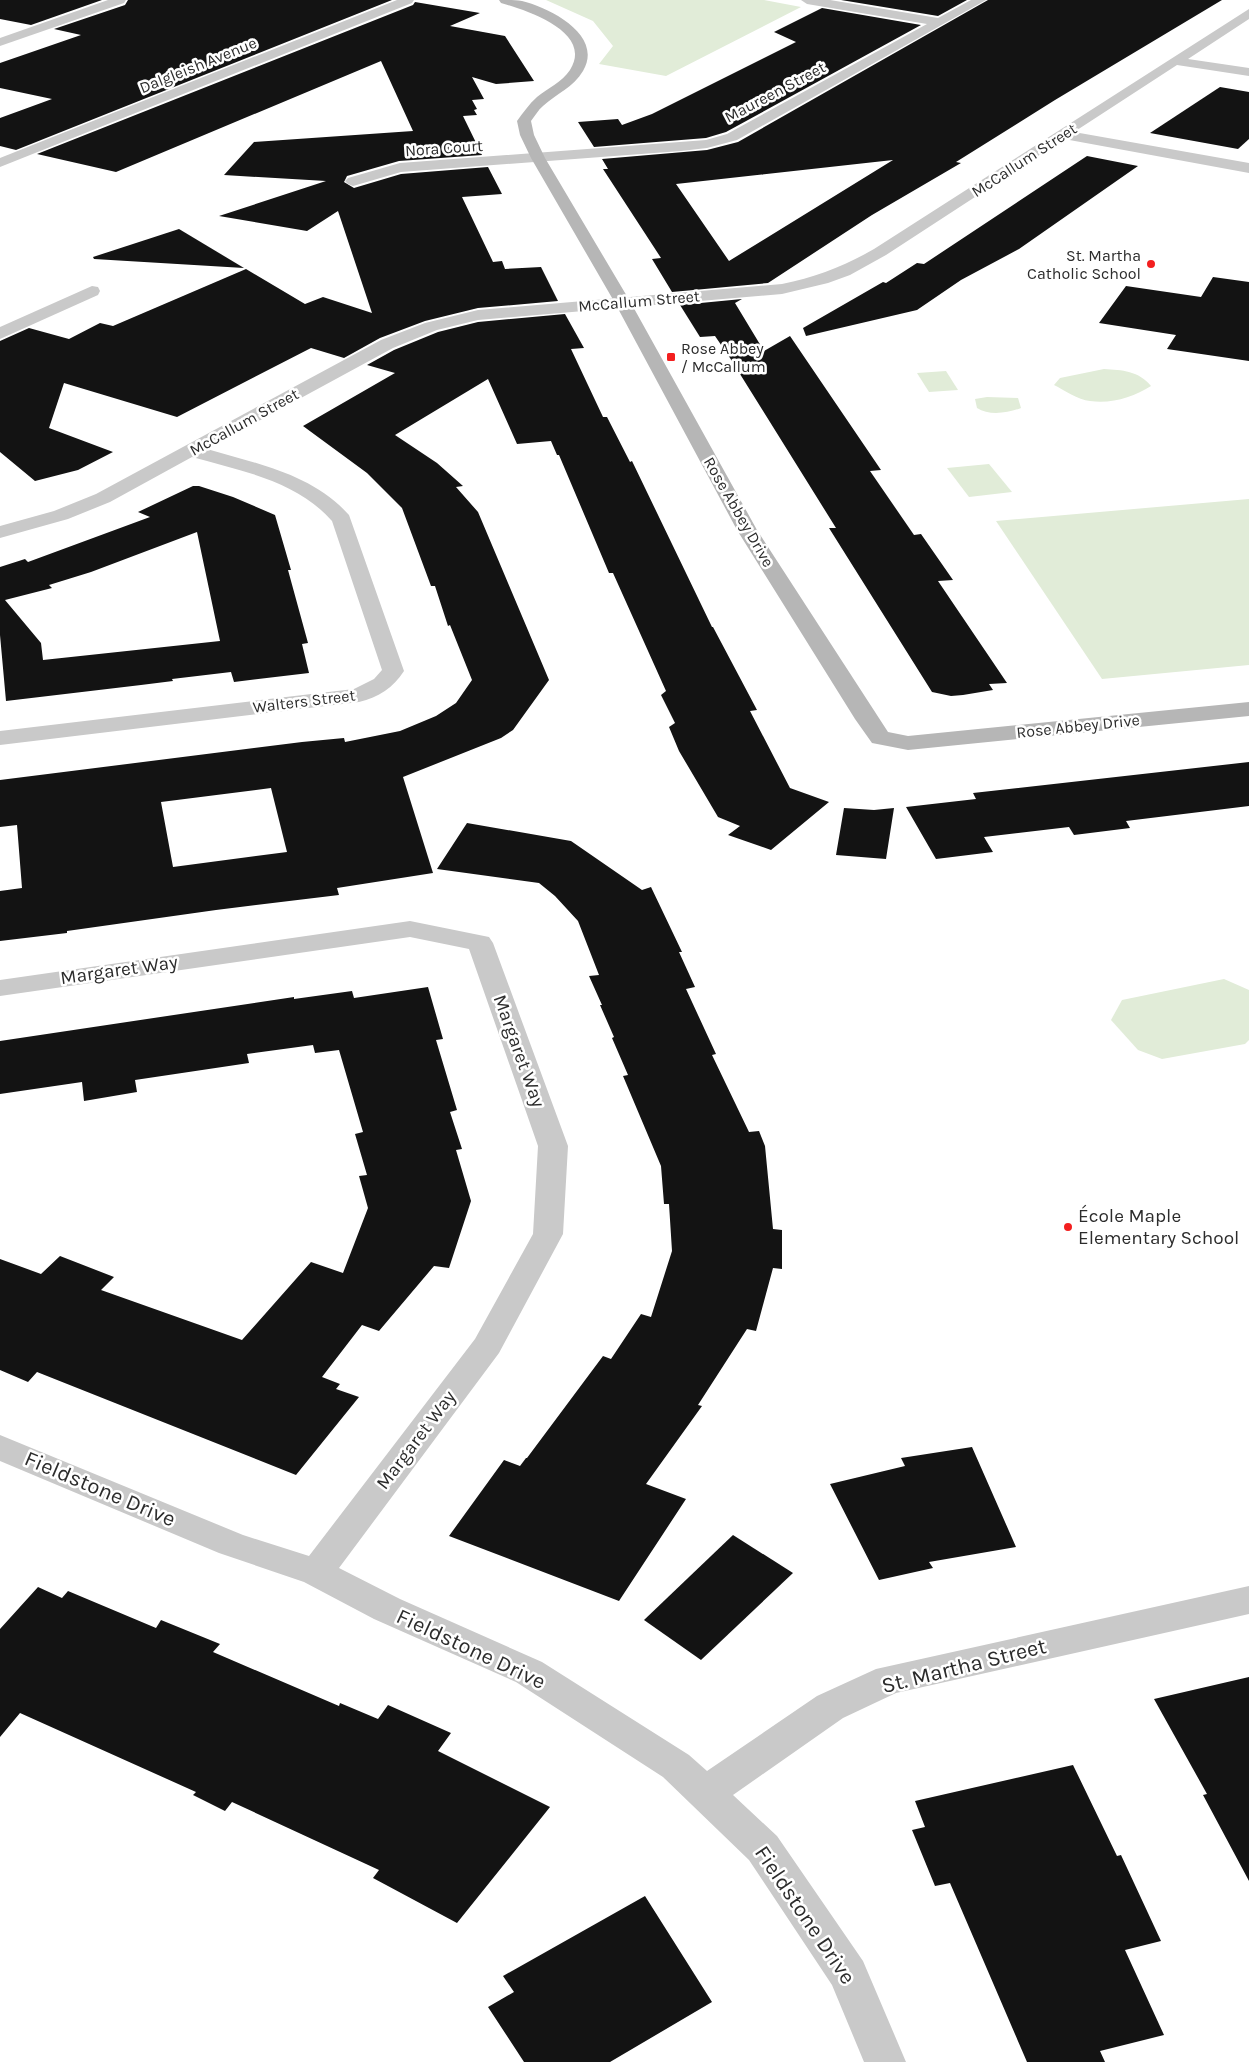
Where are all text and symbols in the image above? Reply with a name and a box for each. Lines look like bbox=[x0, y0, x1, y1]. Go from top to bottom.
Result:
street label: Dalgleish Avenue bbox=[137, 33, 259, 97]
street label: Maureen Street bbox=[721, 57, 829, 127]
street label: McCallum Street bbox=[968, 119, 1080, 201]
street label: Nora Court bbox=[404, 136, 484, 160]
place label: St. Martha Catholic School bbox=[1027, 246, 1141, 283]
marker: St. Martha Catholic School bbox=[1145, 258, 1157, 270]
street label: McCallum Street bbox=[578, 286, 700, 316]
place label: Rose Abbey / McCallum bbox=[681, 339, 766, 376]
marker: Rose Abbey / McCallum bbox=[665, 351, 677, 363]
street label: McCallum Street bbox=[186, 384, 302, 460]
street label: Rose Abbey Drive bbox=[700, 454, 778, 570]
street label: Walters Street bbox=[252, 685, 356, 717]
street label: Rose Abbey Drive bbox=[1015, 710, 1141, 742]
street label: Margaret Way bbox=[59, 951, 179, 989]
street label: Margaret Way bbox=[488, 992, 550, 1110]
place label: École Maple Elementary School bbox=[1078, 1204, 1239, 1249]
marker: École Maple Elementary School bbox=[1062, 1221, 1074, 1233]
street label: Margaret Way bbox=[372, 1386, 460, 1494]
street label: Fieldstone Drive bbox=[21, 1445, 179, 1533]
street label: Fieldstone Drive bbox=[392, 1603, 550, 1695]
street label: St. Martha Street bbox=[879, 1633, 1049, 1699]
street label: Fieldstone Drive bbox=[749, 1841, 861, 1989]

